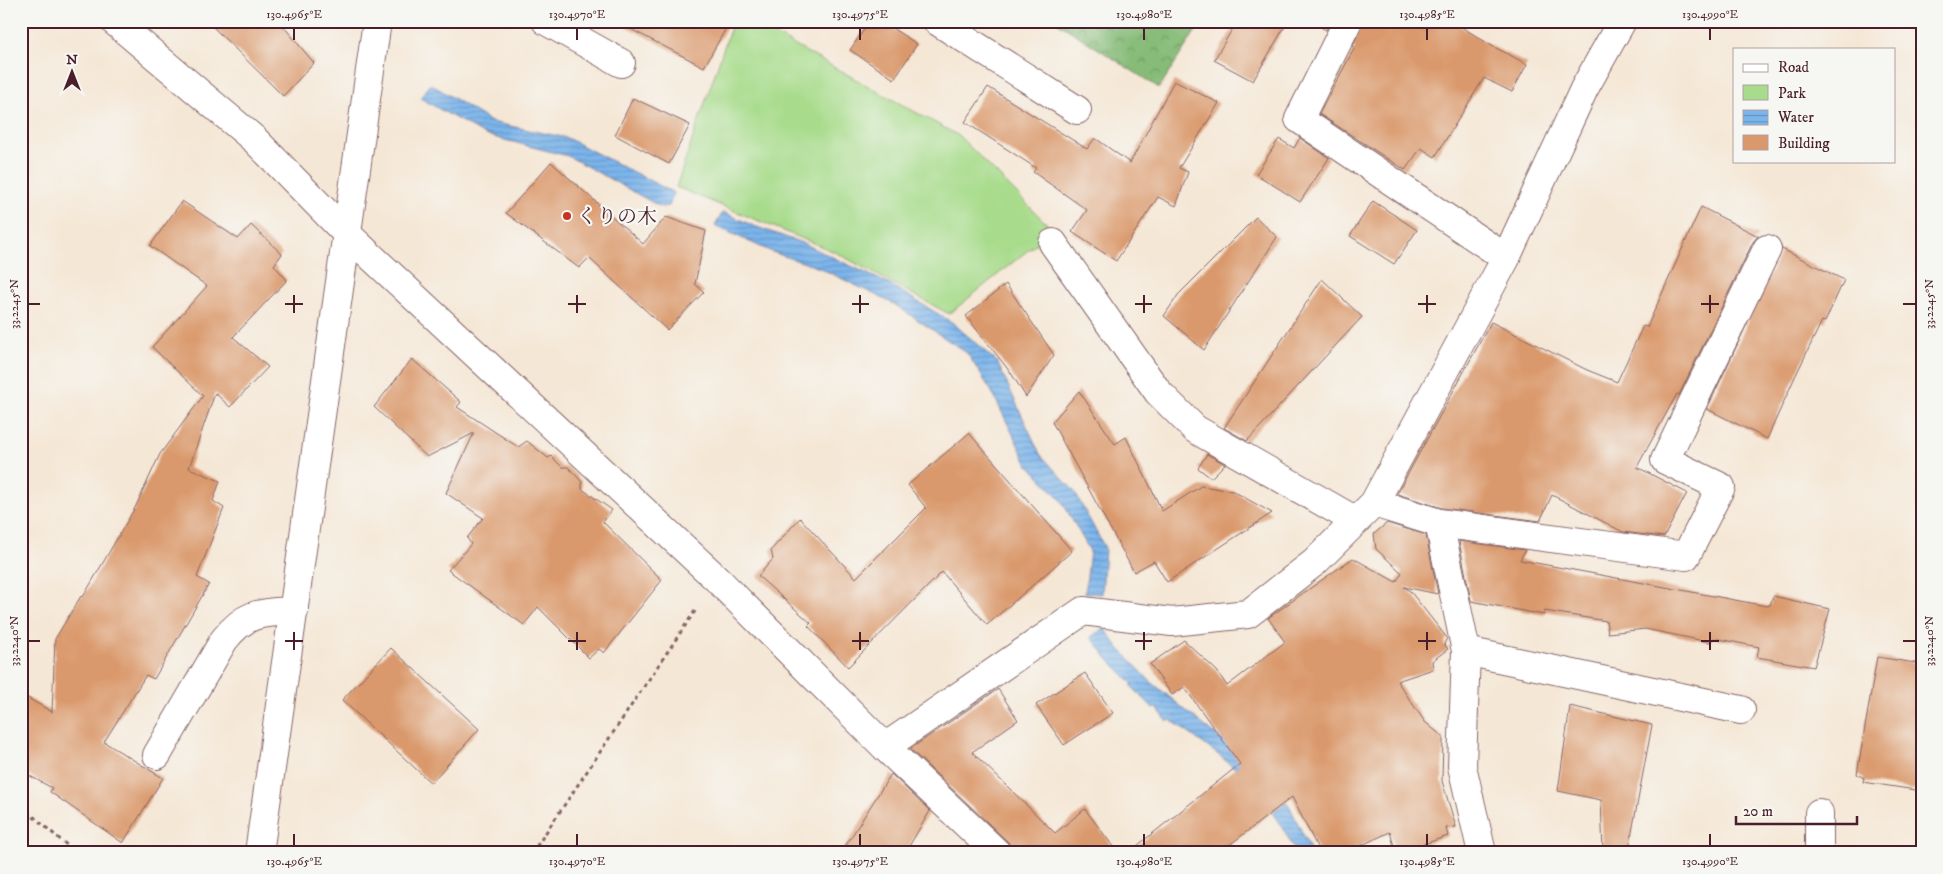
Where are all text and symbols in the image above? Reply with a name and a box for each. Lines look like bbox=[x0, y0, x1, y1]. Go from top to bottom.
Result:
text: 130.4965°E bbox=[266, 7, 322, 22]
text: 130.4970°E bbox=[549, 7, 606, 22]
text: 130.4975°E bbox=[832, 7, 888, 22]
text: 130.4980°E bbox=[1116, 7, 1173, 22]
text: 130.4985°E bbox=[1399, 7, 1455, 22]
text: 130.4990°E bbox=[1682, 7, 1738, 22]
north arrow bbox=[48, 48, 98, 98]
legend bbox=[1733, 48, 1896, 162]
text: N bbox=[66, 51, 78, 69]
text: Road bbox=[1778, 58, 1810, 77]
text: Park bbox=[1778, 84, 1807, 103]
text: Water bbox=[1777, 108, 1814, 127]
text: Building bbox=[1778, 134, 1830, 153]
place label: くりの木 bbox=[577, 205, 657, 230]
marker: くりの木 bbox=[561, 210, 573, 222]
text: 33.2245°N bbox=[7, 279, 22, 329]
text: 33.2245°N bbox=[1922, 279, 1937, 329]
text: 33.2240°N bbox=[7, 616, 22, 666]
text: 33.2240°N bbox=[1922, 616, 1937, 666]
scale bar bbox=[1736, 794, 1857, 826]
text: 20 m bbox=[1743, 802, 1773, 821]
text: 130.4965°E bbox=[266, 854, 322, 869]
text: 130.4970°E bbox=[549, 854, 606, 869]
text: 130.4975°E bbox=[832, 854, 888, 869]
text: 130.4980°E bbox=[1116, 854, 1173, 869]
text: 130.4985°E bbox=[1399, 854, 1455, 869]
text: 130.4990°E bbox=[1682, 854, 1738, 869]

